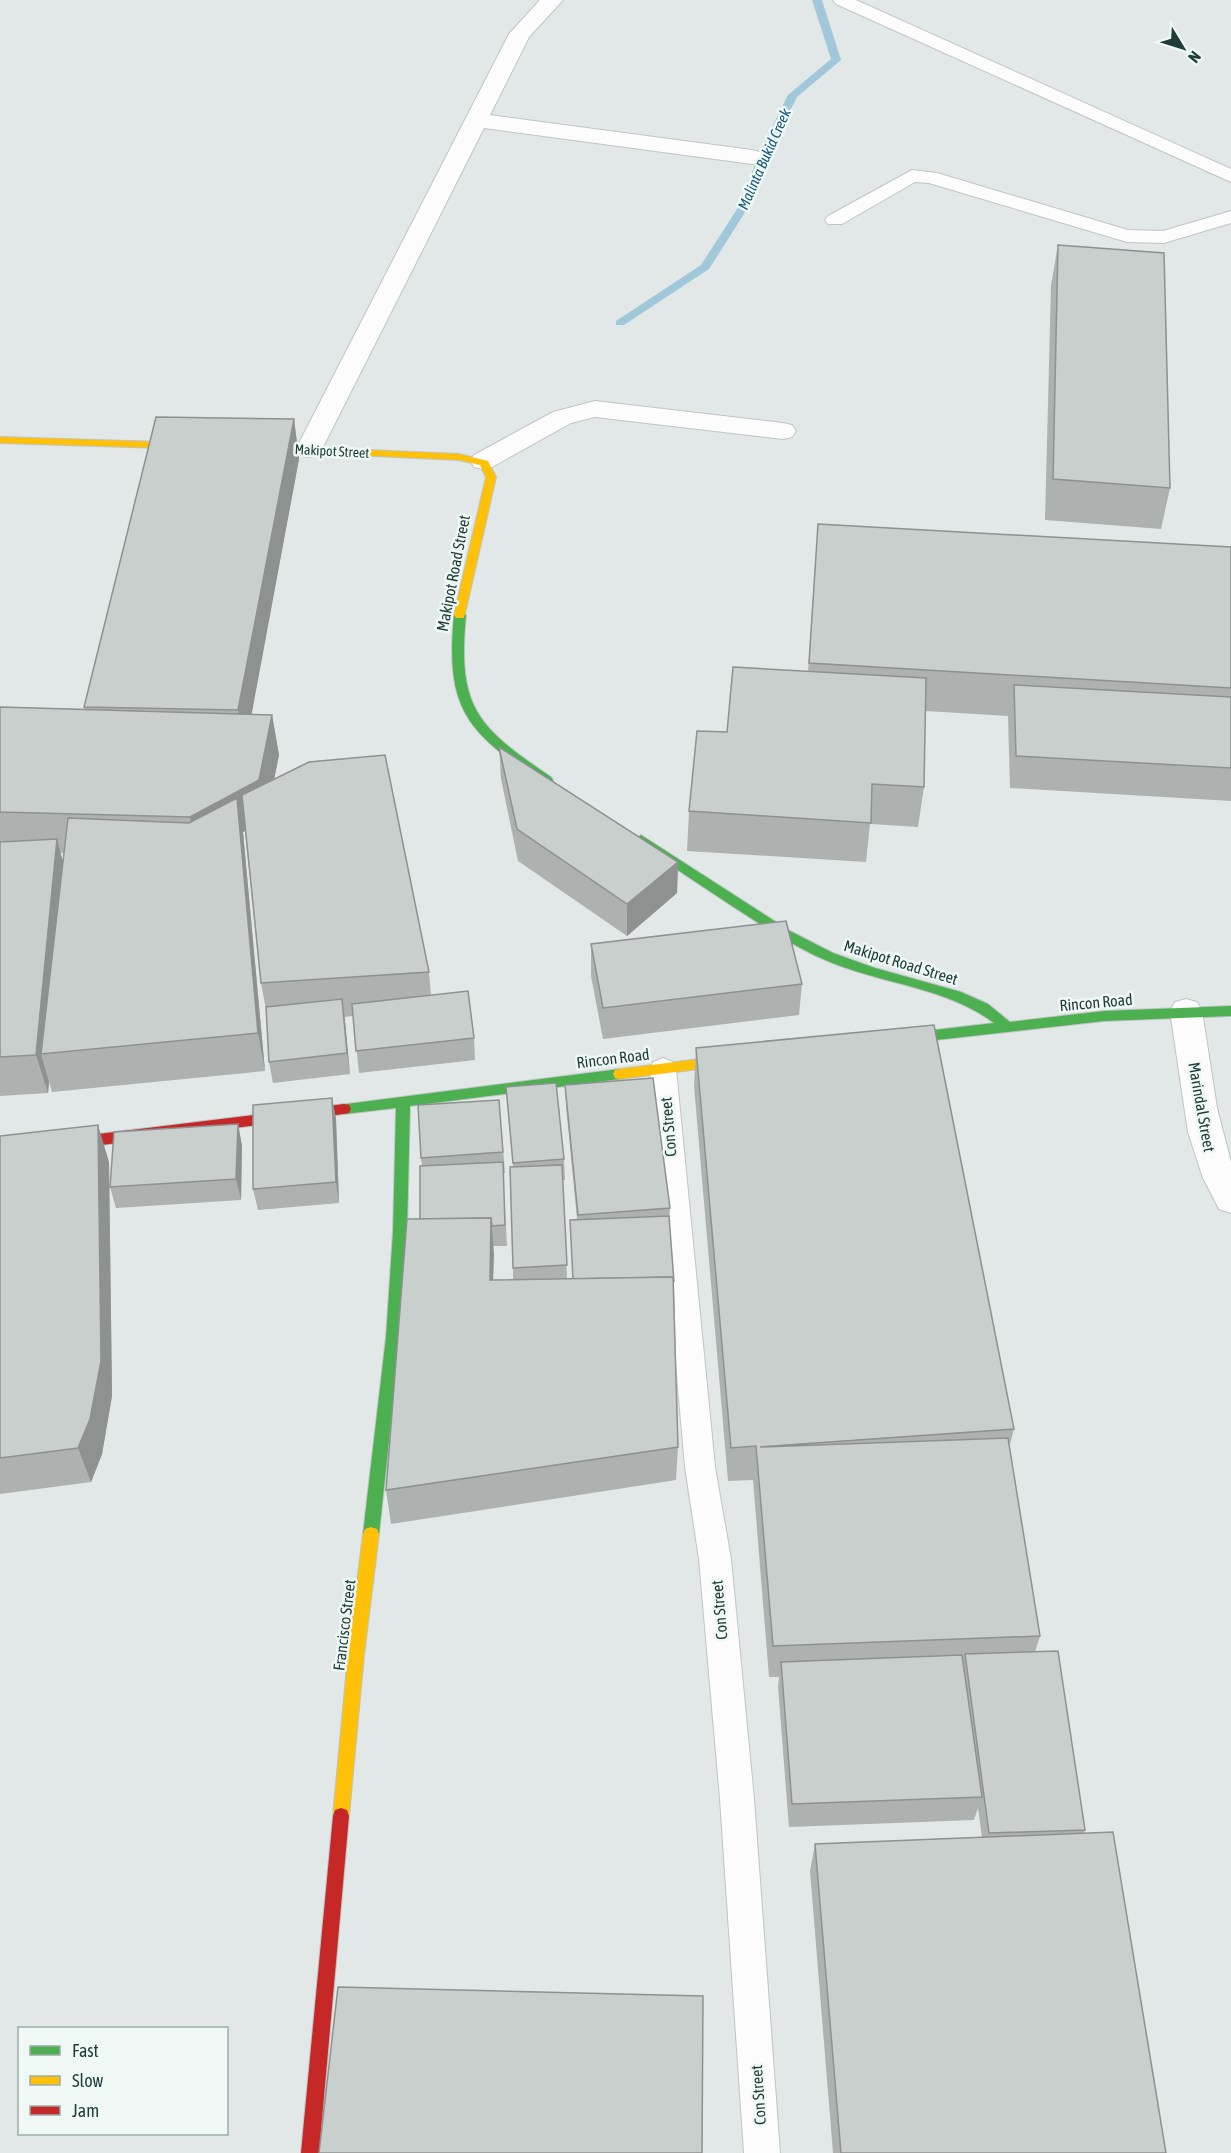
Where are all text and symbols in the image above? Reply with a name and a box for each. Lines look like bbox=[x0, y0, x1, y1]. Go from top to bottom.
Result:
north arrow bbox=[1153, 18, 1213, 78]
text: N bbox=[1185, 48, 1205, 67]
water label: Malinta Bukid Creek bbox=[734, 106, 794, 212]
street label: Makipot Street bbox=[294, 441, 370, 461]
street label: Makipot Road Street bbox=[433, 513, 474, 633]
street label: Makipot Road Street bbox=[842, 936, 960, 989]
street label: Rincon Road bbox=[1059, 990, 1133, 1014]
street label: Rincon Road bbox=[575, 1045, 651, 1071]
street label: Marindal Street bbox=[1185, 1061, 1219, 1154]
street label: Con Street bbox=[656, 1096, 680, 1158]
street label: Francisco Street bbox=[329, 1578, 359, 1672]
street label: Con Street bbox=[707, 1579, 731, 1641]
legend bbox=[18, 2027, 228, 2135]
text: Fast bbox=[72, 2040, 99, 2061]
street label: Con Street bbox=[747, 2064, 769, 2125]
text: Slow bbox=[72, 2070, 103, 2091]
text: Jam bbox=[72, 2100, 99, 2121]

